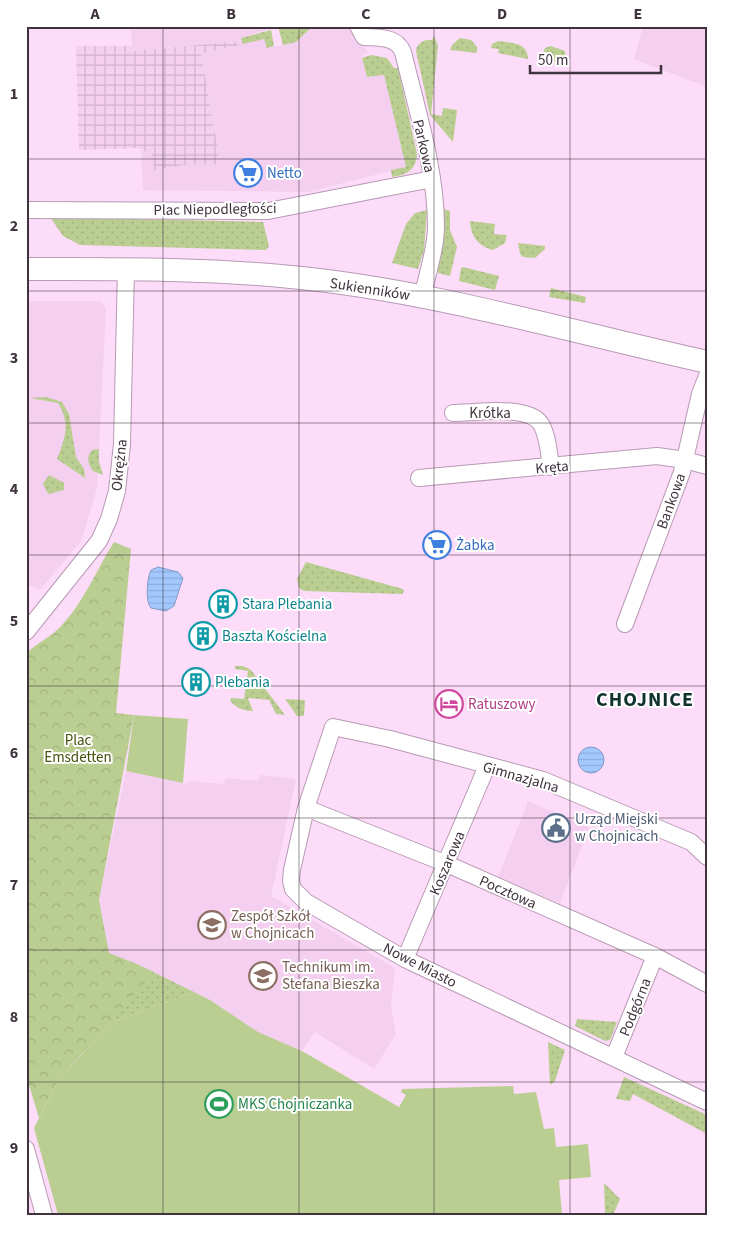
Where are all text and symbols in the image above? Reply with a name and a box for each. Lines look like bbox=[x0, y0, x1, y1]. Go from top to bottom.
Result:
text: A bbox=[89, 3, 100, 25]
text: B bbox=[226, 3, 236, 25]
text: C bbox=[361, 3, 371, 25]
text: D bbox=[497, 3, 507, 25]
text: E bbox=[634, 3, 642, 25]
scale bar bbox=[530, 42, 662, 74]
text: 50 m bbox=[538, 50, 568, 71]
text: 1 bbox=[10, 83, 18, 105]
street label: Parkowa bbox=[407, 117, 440, 175]
supermarket icon: Netto bbox=[233, 158, 263, 188]
place label: Netto bbox=[267, 163, 302, 184]
street label: Plac Niepodległości bbox=[153, 198, 277, 221]
text: 2 bbox=[10, 215, 18, 237]
street label: Sukienników bbox=[328, 273, 412, 306]
text: 3 bbox=[10, 347, 18, 369]
street label: Krótka bbox=[469, 403, 511, 424]
street label: Okrężna bbox=[106, 438, 133, 492]
street label: Kręta bbox=[535, 456, 570, 479]
street label: Bankowa bbox=[652, 470, 691, 532]
text: 4 bbox=[10, 478, 19, 500]
supermarket icon: Żabka bbox=[422, 530, 452, 560]
place label: Żabka bbox=[456, 535, 495, 556]
building icon: Stara Plebania bbox=[208, 589, 238, 619]
place label: Stara Plebania bbox=[242, 594, 332, 615]
text: 5 bbox=[10, 610, 18, 632]
building icon: Baszta Kościelna bbox=[188, 621, 218, 651]
place label: Baszta Kościelna bbox=[222, 626, 327, 647]
building icon: Plebania bbox=[181, 667, 211, 697]
place label: Plebania bbox=[215, 672, 270, 693]
district label: CHOJNICE bbox=[596, 686, 694, 714]
hotel icon: Ratuszowy bbox=[434, 689, 464, 719]
place label: Ratuszowy bbox=[468, 694, 535, 715]
park label: Plac Emsdetten bbox=[44, 730, 112, 768]
text: 6 bbox=[10, 742, 18, 764]
street label: Gimnazjalna bbox=[480, 757, 561, 798]
place label: Urząd Miejski w Chojnicach bbox=[575, 809, 659, 847]
public building icon: Urząd Miejski w Chojnicach bbox=[541, 813, 571, 843]
street label: Koszarowa bbox=[425, 828, 470, 899]
street label: Pocztowa bbox=[476, 871, 540, 914]
text: 7 bbox=[10, 874, 18, 896]
place label: Zespół Szkół w Chojnicach bbox=[231, 906, 315, 944]
school or university icon: Zespół Szkół w Chojnicach bbox=[197, 910, 227, 940]
street label: Nowe Miasto bbox=[379, 938, 460, 993]
place label: Technikum im. Stefana Bieszka bbox=[282, 957, 380, 995]
school or university icon: Technikum im. Stefana Bieszka bbox=[248, 961, 278, 991]
street label: Podgórna bbox=[614, 975, 657, 1039]
text: 8 bbox=[10, 1006, 18, 1028]
sports icon: MKS Chojniczanka bbox=[204, 1089, 234, 1119]
place label: MKS Chojniczanka bbox=[238, 1094, 352, 1115]
text: 9 bbox=[10, 1137, 18, 1159]

